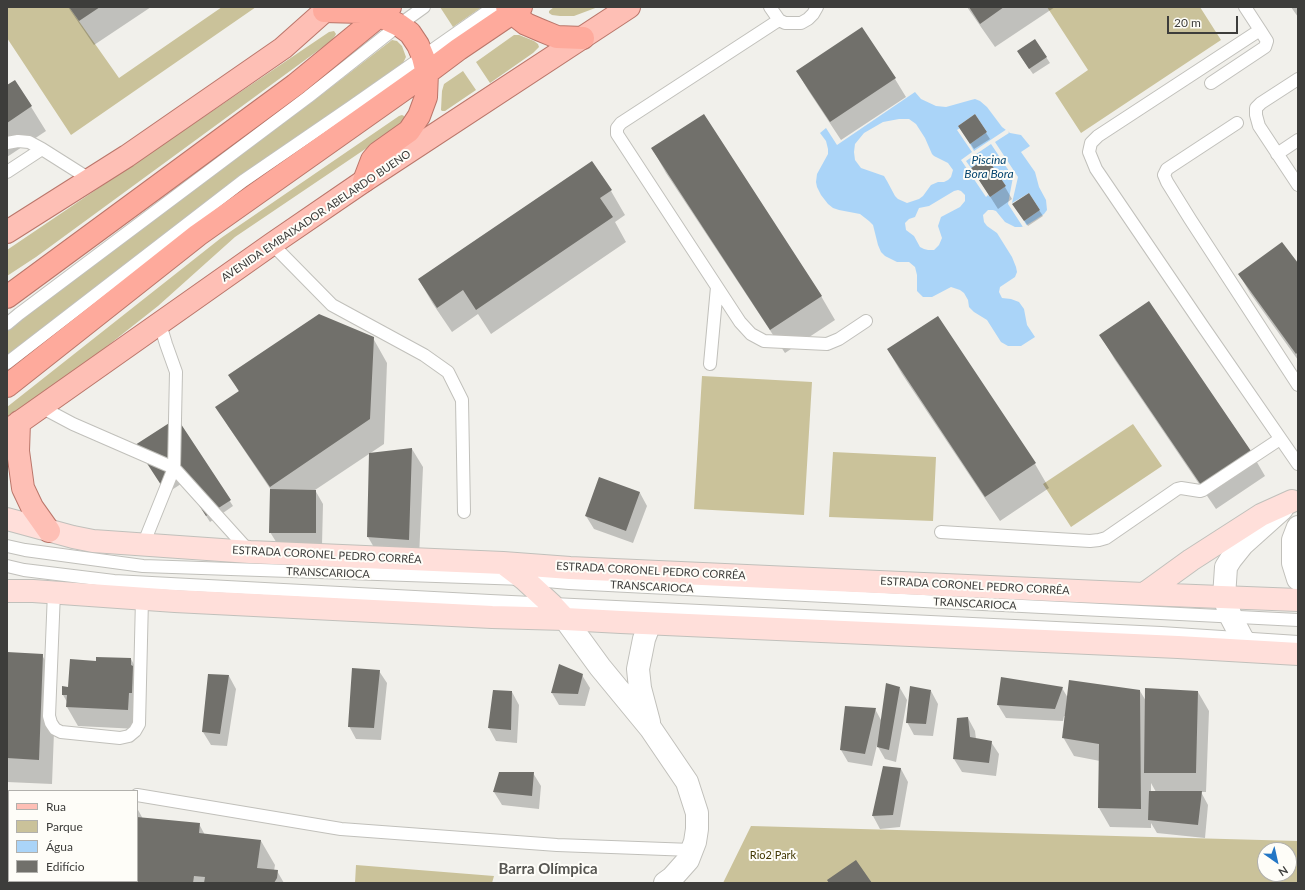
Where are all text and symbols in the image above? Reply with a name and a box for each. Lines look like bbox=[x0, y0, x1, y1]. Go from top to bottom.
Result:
scale bar bbox=[1169, 8, 1240, 34]
text: 20 m bbox=[1174, 15, 1201, 30]
street label: AVENIDA EMBAIXADOR ABELARDO BUENO bbox=[219, 147, 413, 285]
water label: Piscina Bora Bora bbox=[964, 153, 1014, 181]
street label: ESTRADA CORONEL PEDRO CORRÊA bbox=[232, 543, 422, 567]
street label: ESTRADA CORONEL PEDRO CORRÊA bbox=[556, 559, 746, 583]
street label: TRANSCARIOCA bbox=[286, 565, 370, 581]
street label: ESTRADA CORONEL PEDRO CORRÊA bbox=[880, 574, 1070, 598]
street label: TRANSCARIOCA bbox=[610, 578, 694, 596]
street label: TRANSCARIOCA bbox=[933, 595, 1017, 613]
legend bbox=[8, 790, 138, 882]
text: Rua bbox=[46, 799, 66, 814]
text: Parque bbox=[46, 819, 83, 834]
text: Água bbox=[46, 839, 73, 854]
north arrow bbox=[1257, 842, 1297, 882]
park label: Rio2 Park bbox=[750, 848, 796, 862]
text: Edifício bbox=[46, 859, 85, 874]
district label: Barra Olímpica bbox=[499, 860, 597, 878]
text: N bbox=[1276, 864, 1291, 879]

